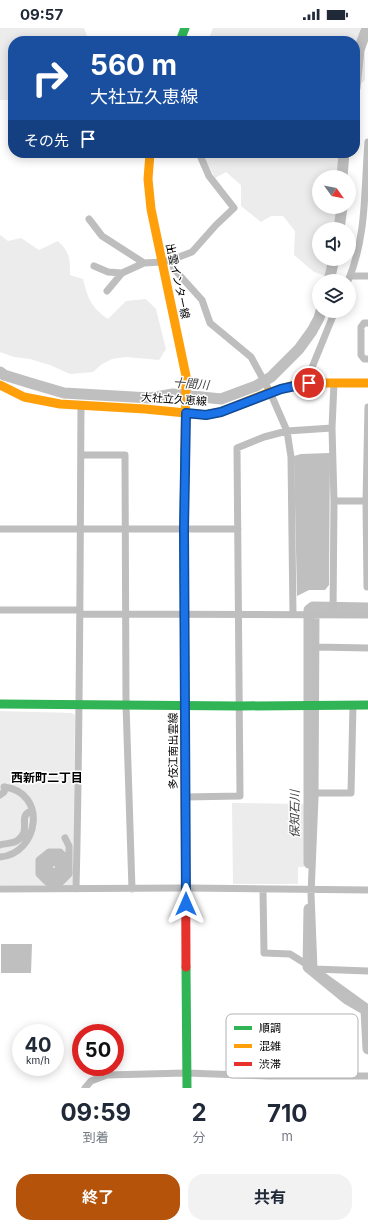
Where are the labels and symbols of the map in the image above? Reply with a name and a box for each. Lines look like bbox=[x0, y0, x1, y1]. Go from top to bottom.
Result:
north arrow bbox=[312, 170, 356, 214]
street label: 出雲インター線 bbox=[163, 242, 193, 320]
pin bbox=[292, 366, 326, 400]
water label: 十間川 bbox=[173, 375, 212, 392]
street label: 大社立久恵線 bbox=[141, 390, 207, 408]
street label: 多伎江南出雲線 bbox=[166, 713, 180, 790]
district label: 西新町二丁目 bbox=[11, 770, 83, 785]
water label: 保知石川 bbox=[287, 788, 302, 838]
position arrow bbox=[165, 883, 207, 925]
legend bbox=[226, 1014, 358, 1078]
text: 順調 bbox=[259, 1021, 281, 1035]
speed limit sign: 50 bbox=[72, 1024, 124, 1076]
text: 混雑 bbox=[259, 1039, 281, 1053]
text: 渋滞 bbox=[259, 1057, 281, 1071]

